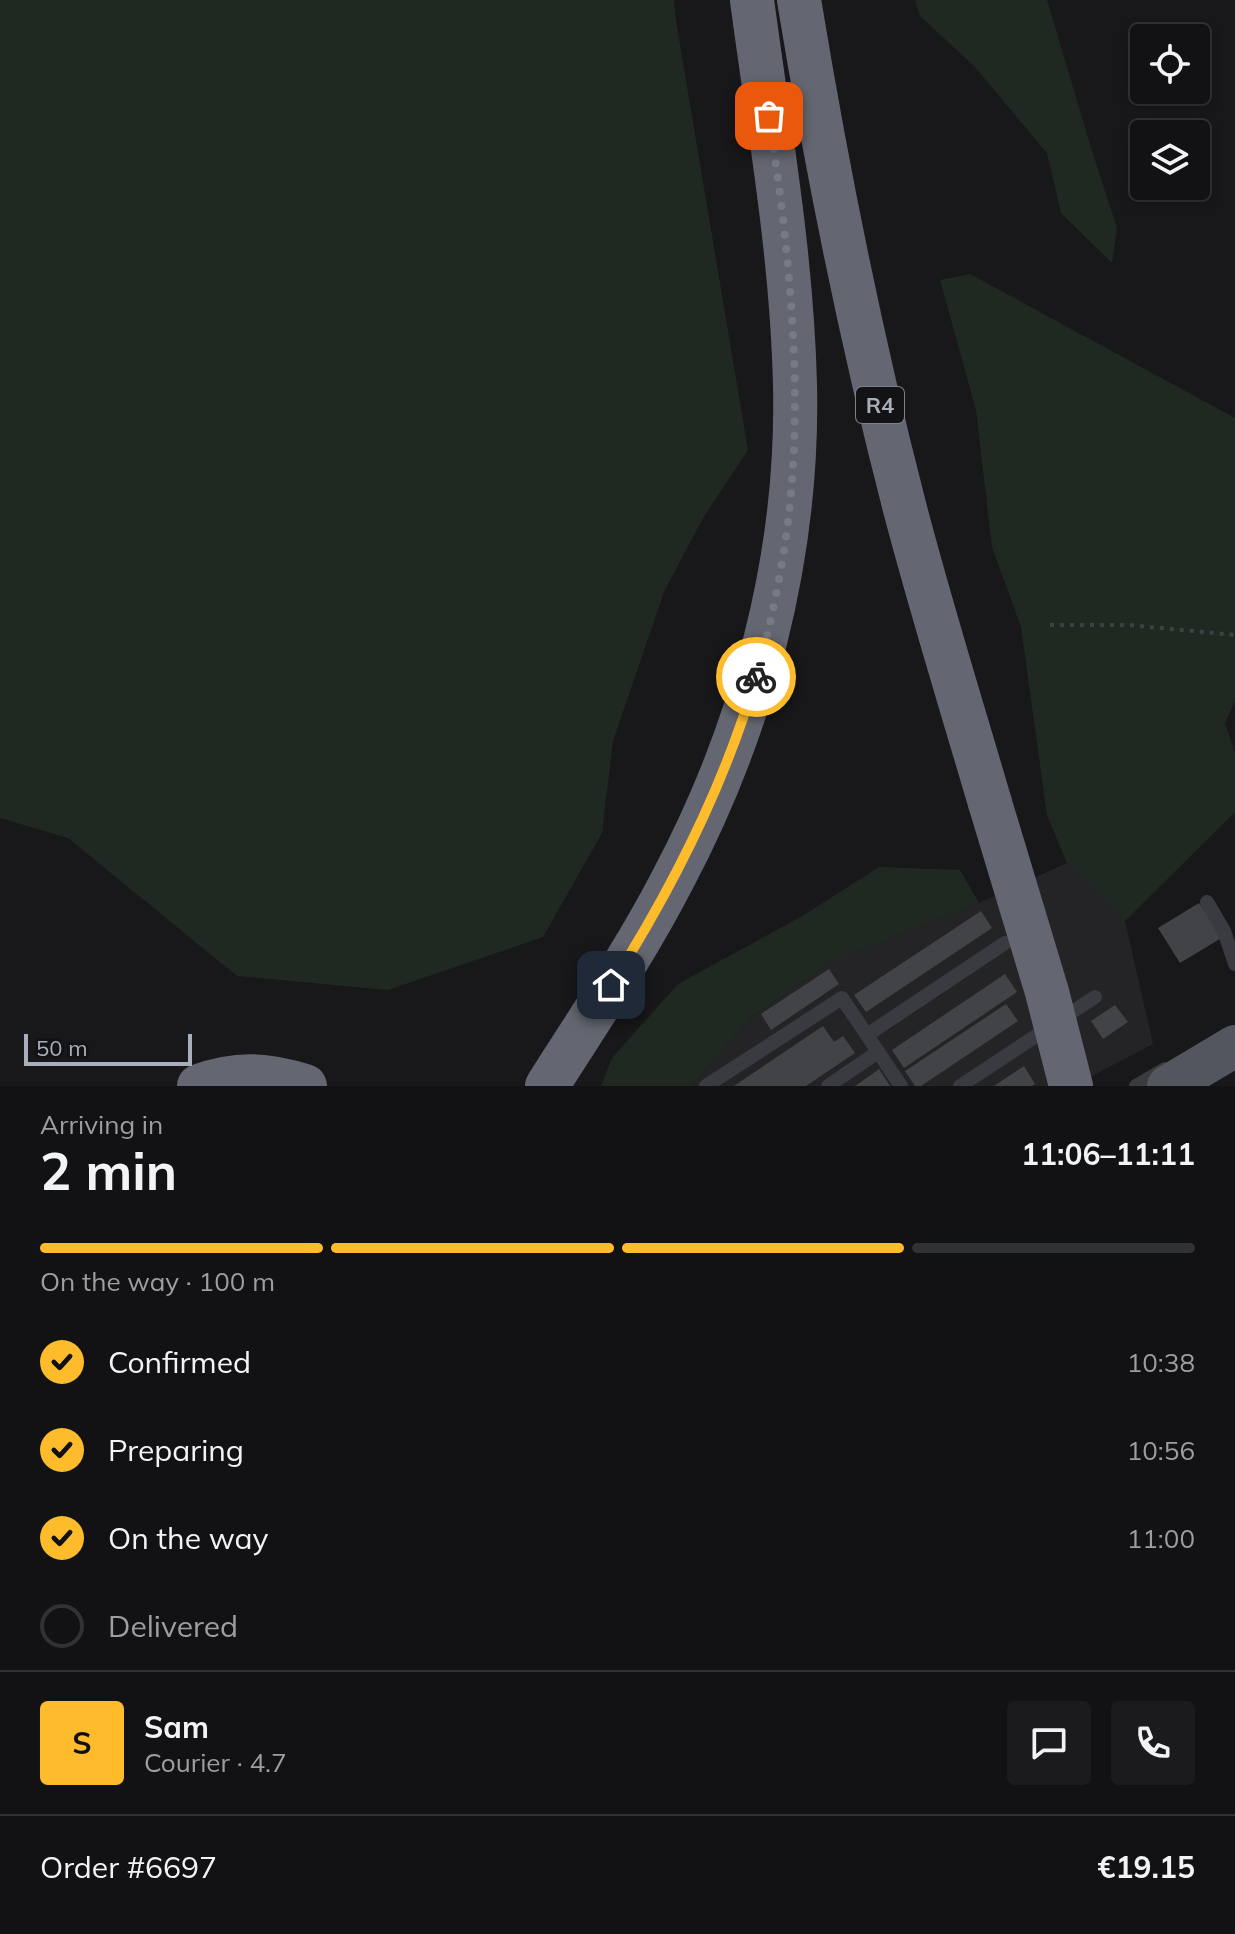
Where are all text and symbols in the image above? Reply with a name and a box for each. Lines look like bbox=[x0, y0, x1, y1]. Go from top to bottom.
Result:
map controls bbox=[1130, 24, 1210, 200]
button: locate bbox=[1130, 24, 1210, 104]
pin bbox=[735, 82, 803, 150]
icon: bag bbox=[747, 94, 791, 138]
button: layers bbox=[1130, 120, 1210, 200]
road number: R4 bbox=[856, 387, 904, 423]
courier bbox=[716, 637, 796, 717]
icon: bike bbox=[734, 655, 778, 699]
pin bbox=[577, 951, 645, 1019]
icon: home bbox=[589, 963, 633, 1007]
scale bar bbox=[24, 1030, 192, 1066]
text: 50 m bbox=[36, 1034, 87, 1062]
text: Arriving in bbox=[40, 1108, 163, 1141]
text: 11:06–11:11 bbox=[1021, 1135, 1195, 1173]
text: 2 min bbox=[40, 1138, 177, 1203]
text: On the way · 100 m bbox=[40, 1265, 275, 1298]
icon: check bbox=[40, 1340, 84, 1384]
text: Confirmed bbox=[108, 1343, 251, 1381]
text: 10:38 bbox=[1127, 1346, 1195, 1379]
icon: check bbox=[40, 1428, 84, 1472]
text: Preparing bbox=[108, 1431, 244, 1469]
text: 10:56 bbox=[1127, 1434, 1195, 1467]
icon: check bbox=[40, 1516, 84, 1560]
text: On the way bbox=[108, 1519, 268, 1557]
text: 11:00 bbox=[1127, 1522, 1195, 1555]
text: Delivered bbox=[108, 1607, 238, 1645]
button: chat bbox=[1007, 1701, 1091, 1785]
button: phone bbox=[1111, 1701, 1195, 1785]
text: Sam bbox=[144, 1708, 209, 1746]
text: S bbox=[72, 1724, 92, 1762]
text: Courier · 4.7 bbox=[144, 1746, 287, 1779]
text: Order #6697 bbox=[40, 1848, 217, 1886]
text: €19.15 bbox=[1098, 1848, 1195, 1886]

